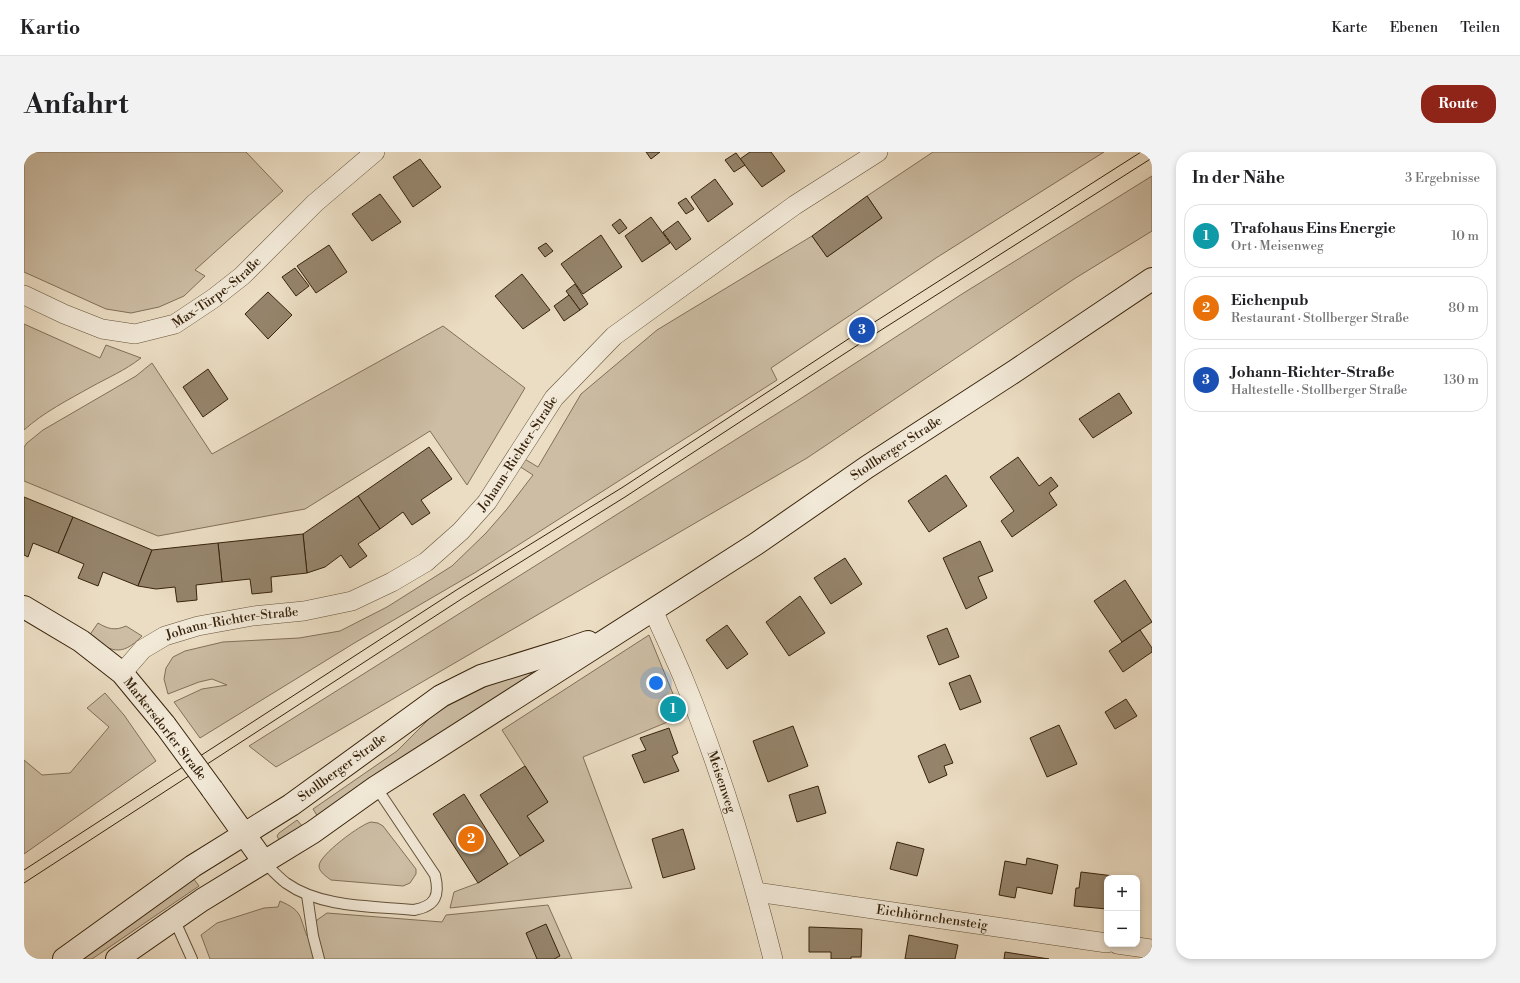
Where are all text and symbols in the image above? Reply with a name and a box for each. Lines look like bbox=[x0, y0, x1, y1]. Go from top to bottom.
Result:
text: Kartio bbox=[20, 16, 80, 40]
text: Karte bbox=[1331, 19, 1368, 37]
text: Ebenen bbox=[1390, 19, 1438, 37]
text: Teilen bbox=[1460, 19, 1500, 37]
button: Route bbox=[1421, 85, 1496, 123]
text: Anfahrt bbox=[24, 87, 128, 122]
text: In der Nähe bbox=[1192, 167, 1285, 189]
text: 3 Ergebnisse bbox=[1405, 170, 1480, 186]
text: Trafohaus Eins Energie bbox=[1231, 219, 1396, 238]
text: 1 bbox=[1203, 228, 1209, 244]
text: 10 m bbox=[1451, 228, 1479, 244]
text: Ort · Meisenweg bbox=[1231, 238, 1324, 254]
street label: Max-Türpe-Straße bbox=[169, 253, 265, 332]
text: Eichenpub bbox=[1231, 291, 1309, 310]
text: 2 bbox=[1202, 300, 1210, 316]
text: 80 m bbox=[1448, 300, 1479, 316]
text: Restaurant · Stollberger Straße bbox=[1231, 310, 1409, 326]
pin: 3 bbox=[849, 315, 875, 345]
text: Johann-Richter-Straße bbox=[1231, 363, 1395, 382]
text: 3 bbox=[1202, 372, 1210, 388]
text: 130 m bbox=[1444, 372, 1479, 388]
text: Haltestelle · Stollberger Straße bbox=[1231, 382, 1407, 398]
street label: Johann-Richter-Straße bbox=[474, 392, 562, 516]
street label: Stollberger Straße bbox=[847, 412, 945, 484]
street label: Johann-Richter-Straße bbox=[163, 604, 300, 644]
your location bbox=[646, 673, 666, 693]
street label: Markersdorfer Straße bbox=[120, 674, 210, 784]
pin: 1 bbox=[660, 694, 686, 724]
street label: Stollberger Straße bbox=[295, 730, 390, 805]
street label: Meisenweg bbox=[704, 748, 739, 815]
pin: 2 bbox=[458, 824, 484, 854]
map controls bbox=[1104, 875, 1140, 947]
button: + bbox=[1104, 875, 1140, 911]
street label: Eichhörnchensteig bbox=[875, 902, 989, 934]
button: − bbox=[1104, 911, 1140, 947]

